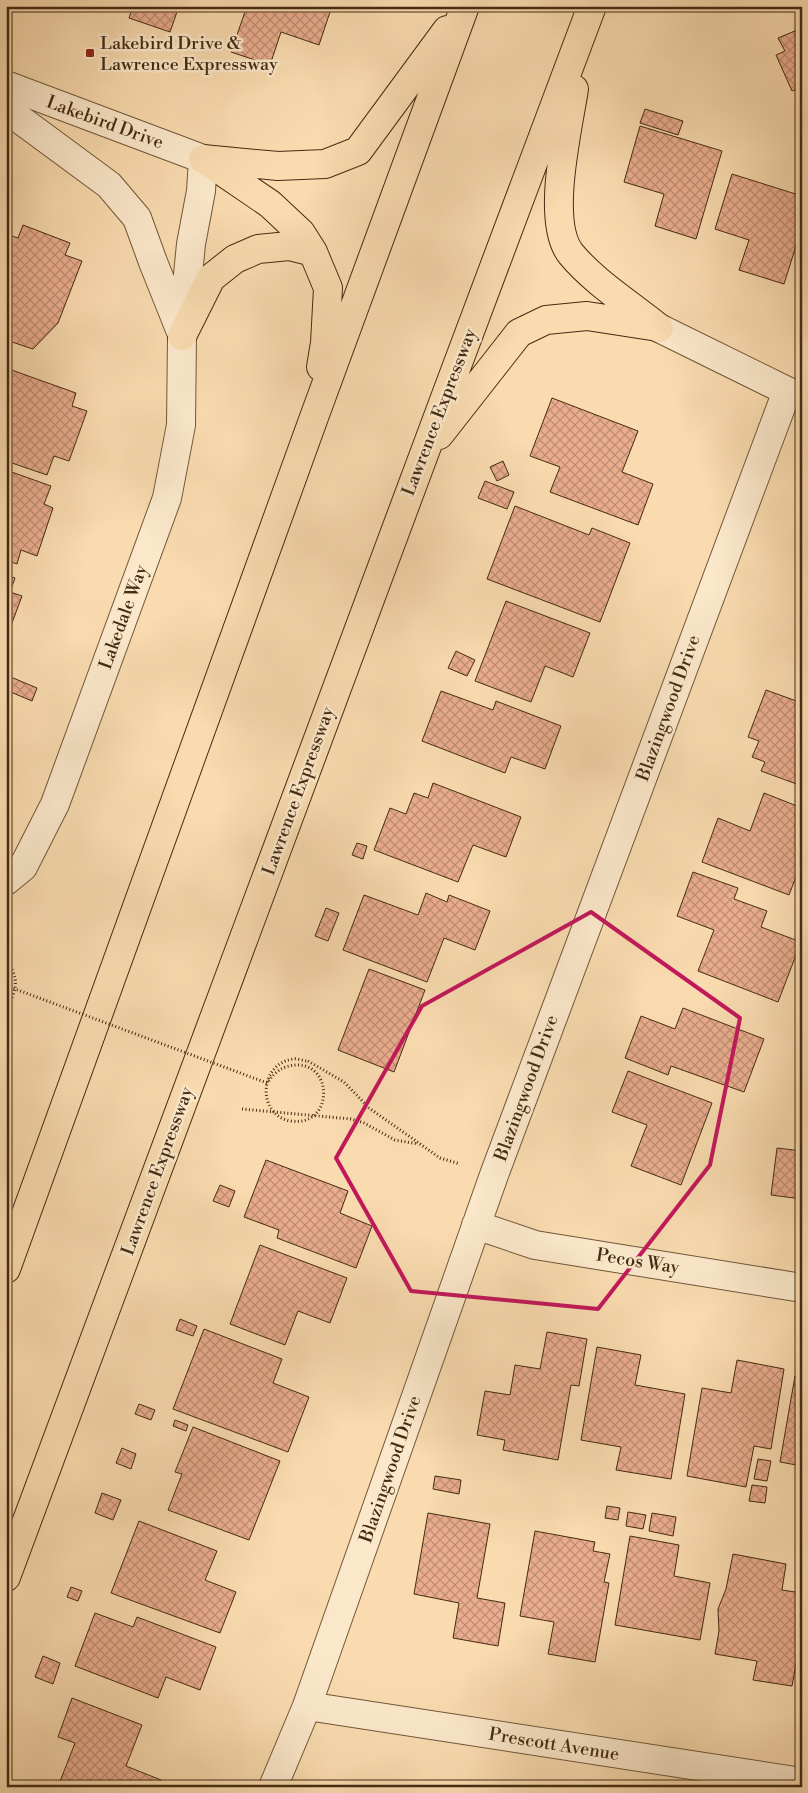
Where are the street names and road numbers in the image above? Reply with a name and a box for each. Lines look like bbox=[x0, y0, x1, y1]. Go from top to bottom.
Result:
street label: Lakebird Drive bbox=[43, 91, 167, 154]
street label: Lawrence Expressway bbox=[397, 325, 482, 499]
street label: Lakedale Way bbox=[94, 561, 153, 673]
street label: Blazingwood Drive bbox=[631, 632, 706, 785]
street label: Lawrence Expressway bbox=[257, 704, 340, 879]
street label: Blazingwood Drive bbox=[489, 1012, 564, 1165]
street label: Lawrence Expressway bbox=[116, 1084, 199, 1259]
street label: Pecos Way bbox=[595, 1244, 681, 1279]
street label: Blazingwood Drive bbox=[354, 1393, 426, 1547]
street label: Prescott Avenue bbox=[487, 1723, 621, 1766]

